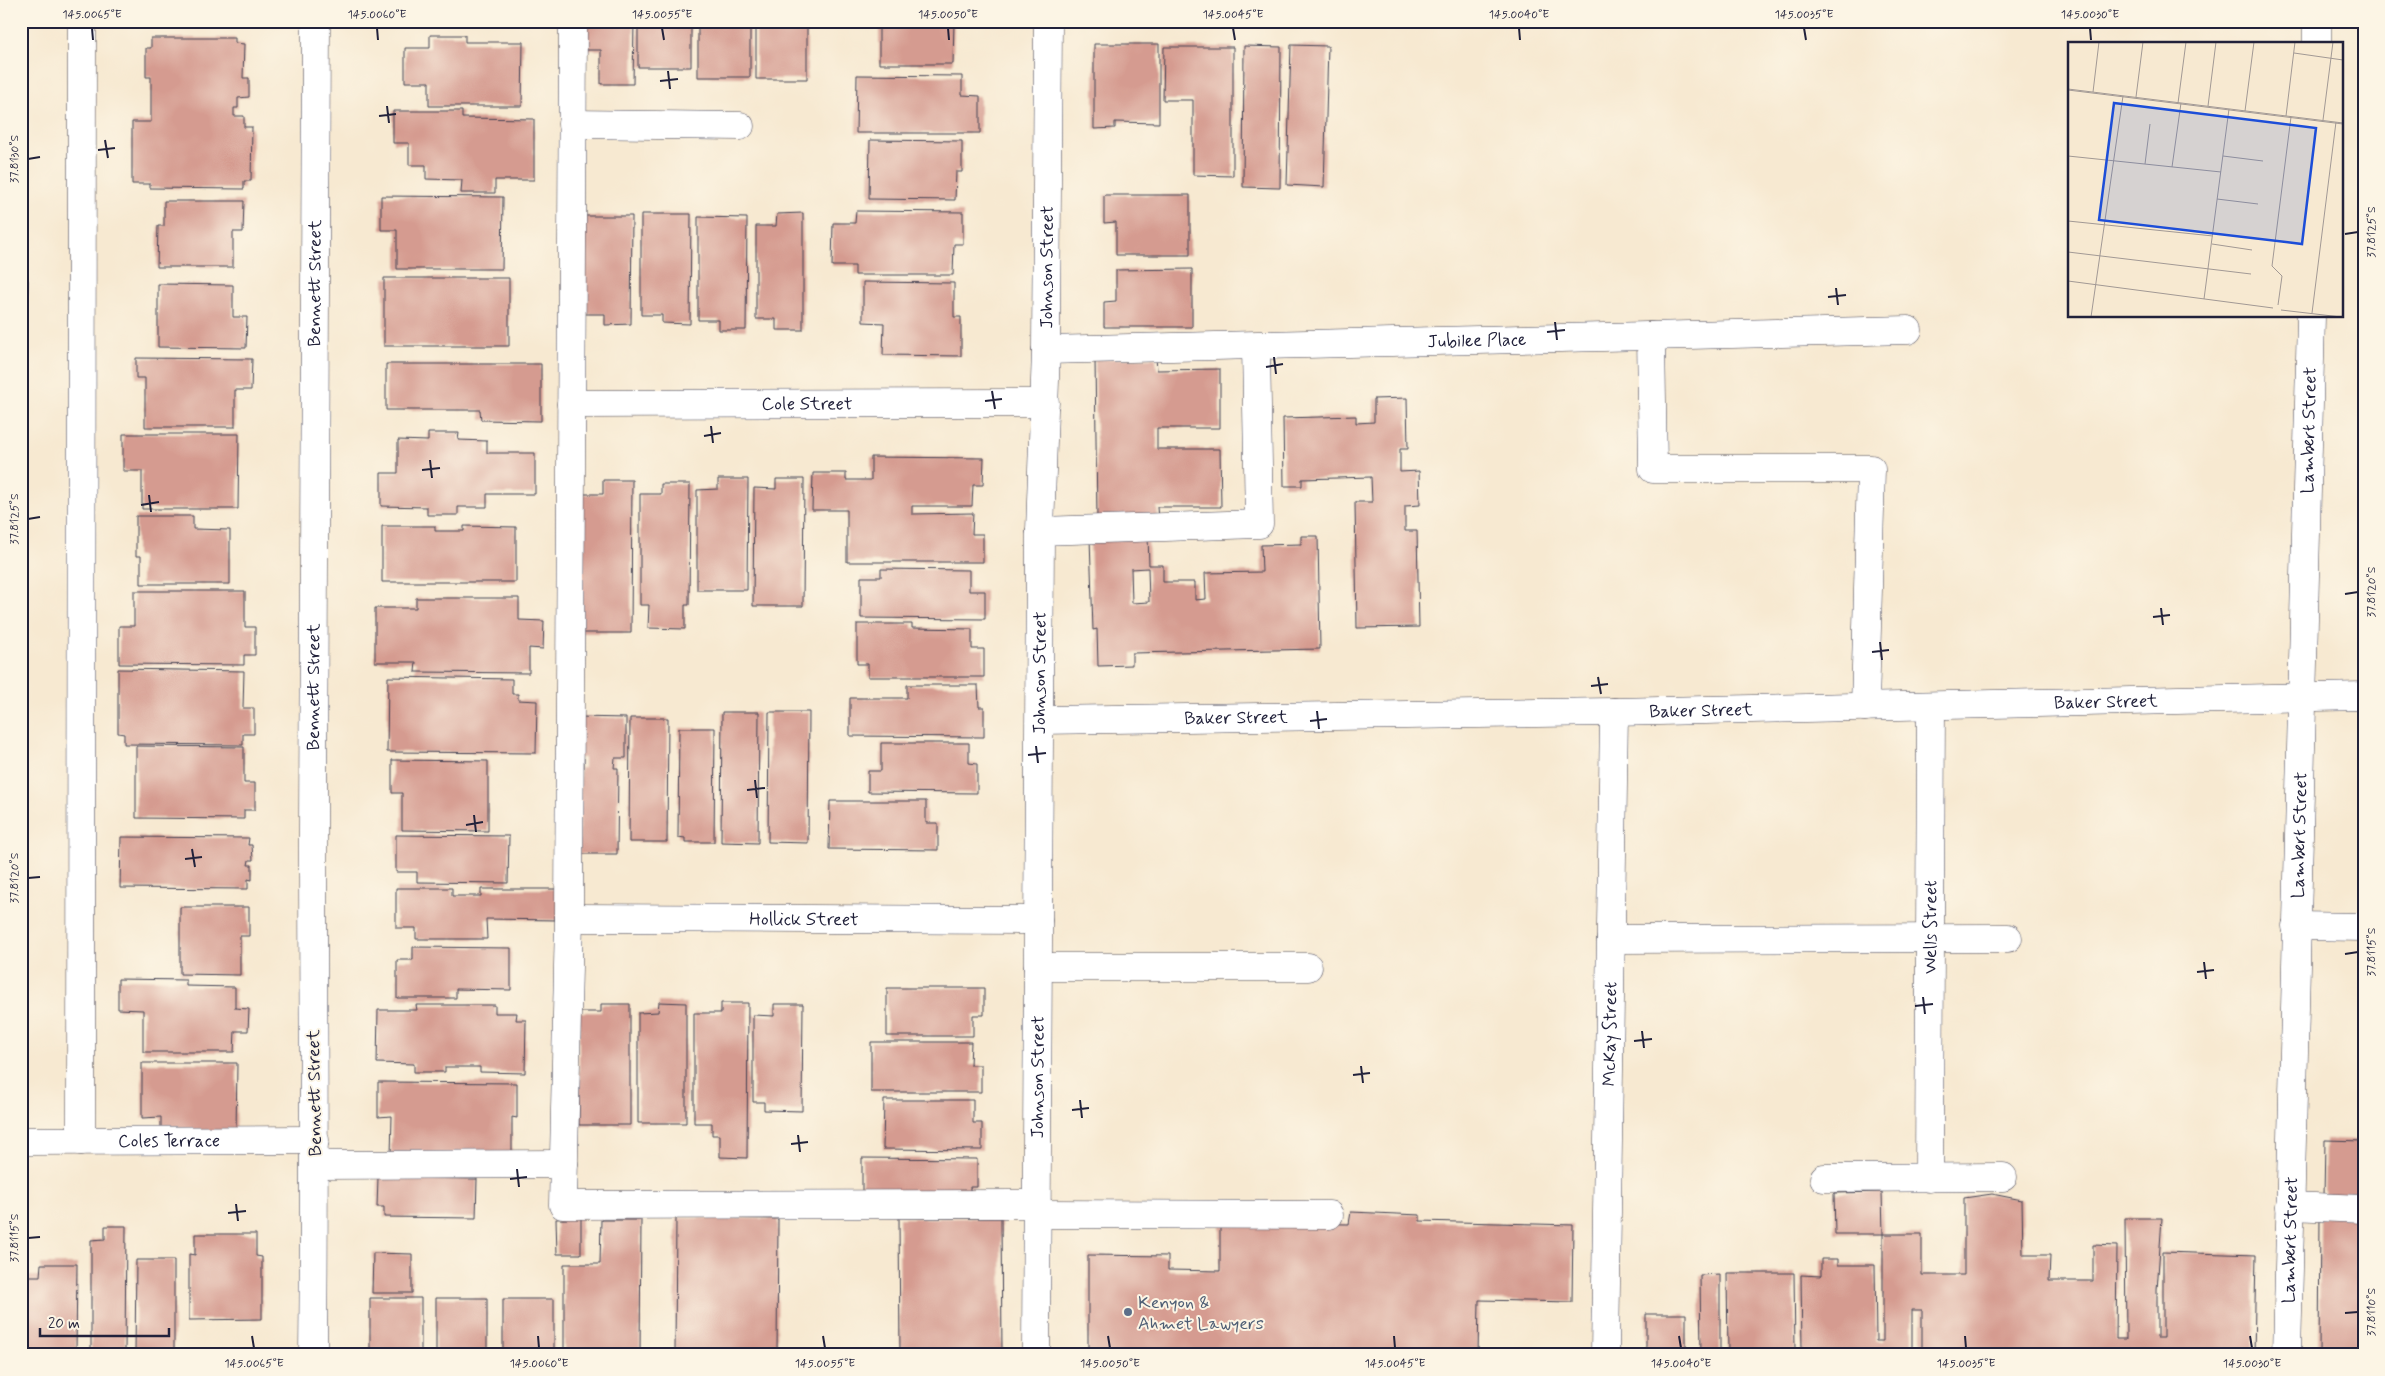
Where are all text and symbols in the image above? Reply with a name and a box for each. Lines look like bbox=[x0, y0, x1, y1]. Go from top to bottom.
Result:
text: 145.0065°E bbox=[62, 7, 122, 23]
text: 145.0060°E bbox=[347, 7, 407, 23]
text: 145.0055°E bbox=[632, 7, 692, 23]
text: 145.0050°E bbox=[918, 7, 978, 23]
text: 145.0045°E bbox=[1202, 7, 1264, 23]
text: 145.0040°E bbox=[1489, 7, 1549, 23]
text: 145.0035°E bbox=[1775, 7, 1833, 23]
text: 145.0030°E bbox=[2061, 7, 2119, 23]
inset map bbox=[2068, 42, 2342, 318]
text: 37.8130°S bbox=[7, 134, 23, 183]
street label: Johnson Street bbox=[1035, 205, 1060, 329]
text: 37.8125°S bbox=[2364, 206, 2380, 258]
street label: Bennett Street bbox=[303, 219, 328, 347]
street label: Jubilee Place bbox=[1427, 328, 1527, 354]
street label: Lambert Street bbox=[2296, 367, 2323, 494]
street label: Cole Street bbox=[762, 392, 852, 417]
text: 37.8125°S bbox=[7, 493, 23, 545]
text: 37.8120°S bbox=[2364, 566, 2380, 617]
street label: Johnson Street bbox=[1028, 611, 1053, 735]
street label: Bennett Street bbox=[302, 623, 326, 751]
street label: Baker Street bbox=[2054, 689, 2158, 716]
street label: Baker Street bbox=[1649, 698, 1754, 724]
street label: Baker Street bbox=[1184, 706, 1288, 731]
street label: Lambert Street bbox=[2287, 772, 2313, 899]
text: 37.8120°S bbox=[7, 852, 23, 903]
street label: Wells Street bbox=[1919, 880, 1943, 974]
street label: Hollick Street bbox=[749, 908, 859, 932]
text: 37.8115°S bbox=[2364, 927, 2380, 976]
street label: McKay Street bbox=[1598, 981, 1623, 1087]
street label: Johnson Street bbox=[1026, 1015, 1051, 1139]
street label: Bennett Street bbox=[302, 1029, 328, 1157]
street label: Coles Terrace bbox=[118, 1129, 220, 1154]
street label: Lambert Street bbox=[2277, 1176, 2304, 1304]
text: 37.8115°S bbox=[7, 1213, 23, 1262]
text: 37.8110°S bbox=[2364, 1288, 2380, 1336]
place label: Kenyon & Ahmet Lawyers bbox=[1138, 1291, 1264, 1336]
scale bar bbox=[40, 1306, 169, 1338]
marker: Kenyon & Ahmet Lawyers bbox=[1122, 1306, 1134, 1318]
text: 20 m bbox=[48, 1314, 80, 1334]
text: 145.0065°E bbox=[224, 1356, 284, 1372]
text: 145.0060°E bbox=[509, 1356, 569, 1372]
text: 145.0055°E bbox=[795, 1356, 855, 1372]
text: 145.0050°E bbox=[1080, 1356, 1140, 1372]
text: 145.0045°E bbox=[1364, 1356, 1426, 1372]
text: 145.0040°E bbox=[1651, 1356, 1711, 1372]
text: 145.0035°E bbox=[1937, 1356, 1995, 1372]
text: 145.0030°E bbox=[2223, 1356, 2281, 1372]

